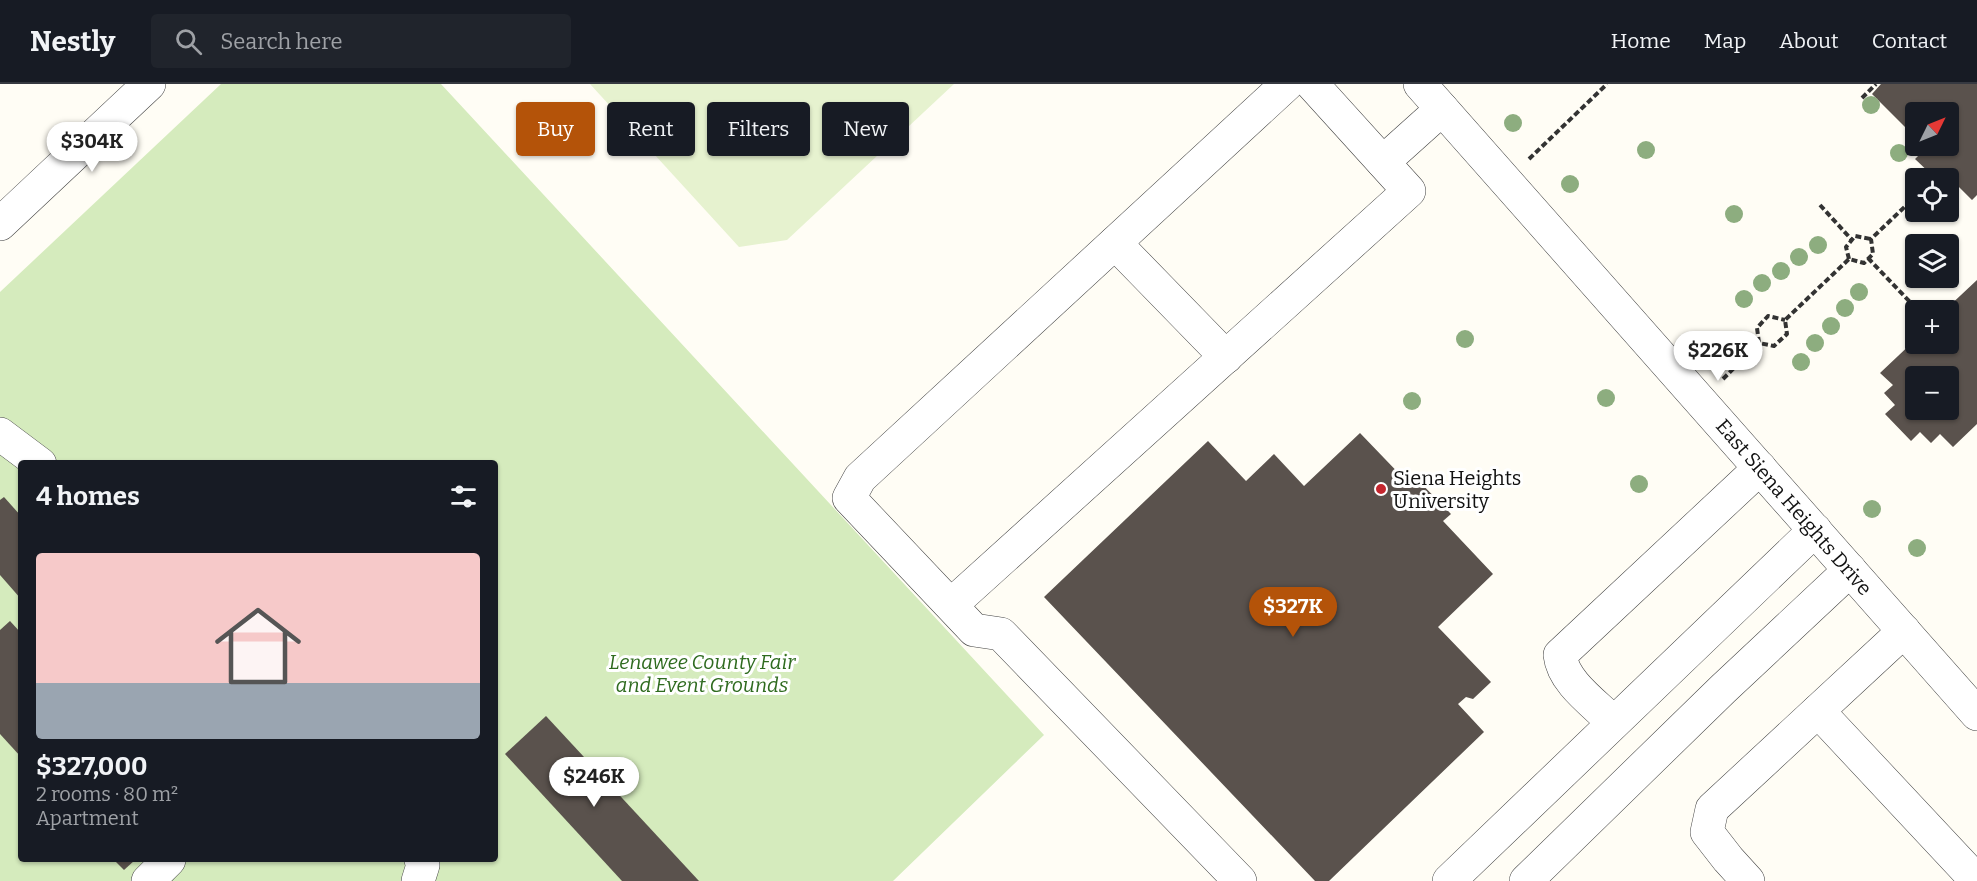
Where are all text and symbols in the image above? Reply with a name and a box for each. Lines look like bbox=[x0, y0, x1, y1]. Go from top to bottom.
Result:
search box bbox=[151, 14, 571, 68]
text: Nestly bbox=[30, 25, 115, 58]
icon: search bbox=[172, 25, 205, 58]
text: Search here bbox=[220, 28, 342, 55]
text: Home bbox=[1611, 28, 1671, 54]
text: Map bbox=[1704, 28, 1746, 54]
text: About bbox=[1779, 28, 1839, 54]
text: Contact bbox=[1872, 28, 1947, 54]
chip: Buy bbox=[516, 102, 595, 156]
chip: Rent bbox=[607, 102, 695, 156]
chip: Filters bbox=[707, 102, 810, 156]
chip: New bbox=[822, 102, 909, 156]
north arrow bbox=[1905, 102, 1959, 156]
map controls bbox=[1905, 102, 1959, 420]
pin: $304K bbox=[50, 122, 134, 173]
text: $304K bbox=[61, 129, 123, 153]
button: locate bbox=[1905, 168, 1959, 222]
button: layers bbox=[1905, 234, 1959, 288]
button: + bbox=[1905, 300, 1959, 354]
pin: $226K bbox=[1676, 331, 1760, 382]
text: $226K bbox=[1688, 338, 1748, 362]
button: − bbox=[1905, 366, 1959, 420]
street label: East Siena Heights Drive bbox=[1711, 414, 1877, 600]
place label: Siena Heights University bbox=[1393, 466, 1521, 513]
icon: filters bbox=[447, 480, 480, 513]
text: 4 homes bbox=[36, 481, 140, 512]
marker: Siena Heights University bbox=[1374, 482, 1388, 496]
pin: $327K bbox=[1251, 587, 1335, 638]
icon: home bbox=[204, 592, 312, 700]
text: $327K bbox=[1263, 594, 1323, 618]
park label: Lenawee County Fair and Event Grounds bbox=[609, 650, 796, 697]
text: $327,000 bbox=[36, 751, 147, 782]
pin: $246K bbox=[552, 757, 636, 808]
text: $246K bbox=[563, 764, 625, 788]
text: 2 rooms · 80 m² bbox=[36, 782, 178, 806]
text: Apartment bbox=[36, 806, 139, 830]

